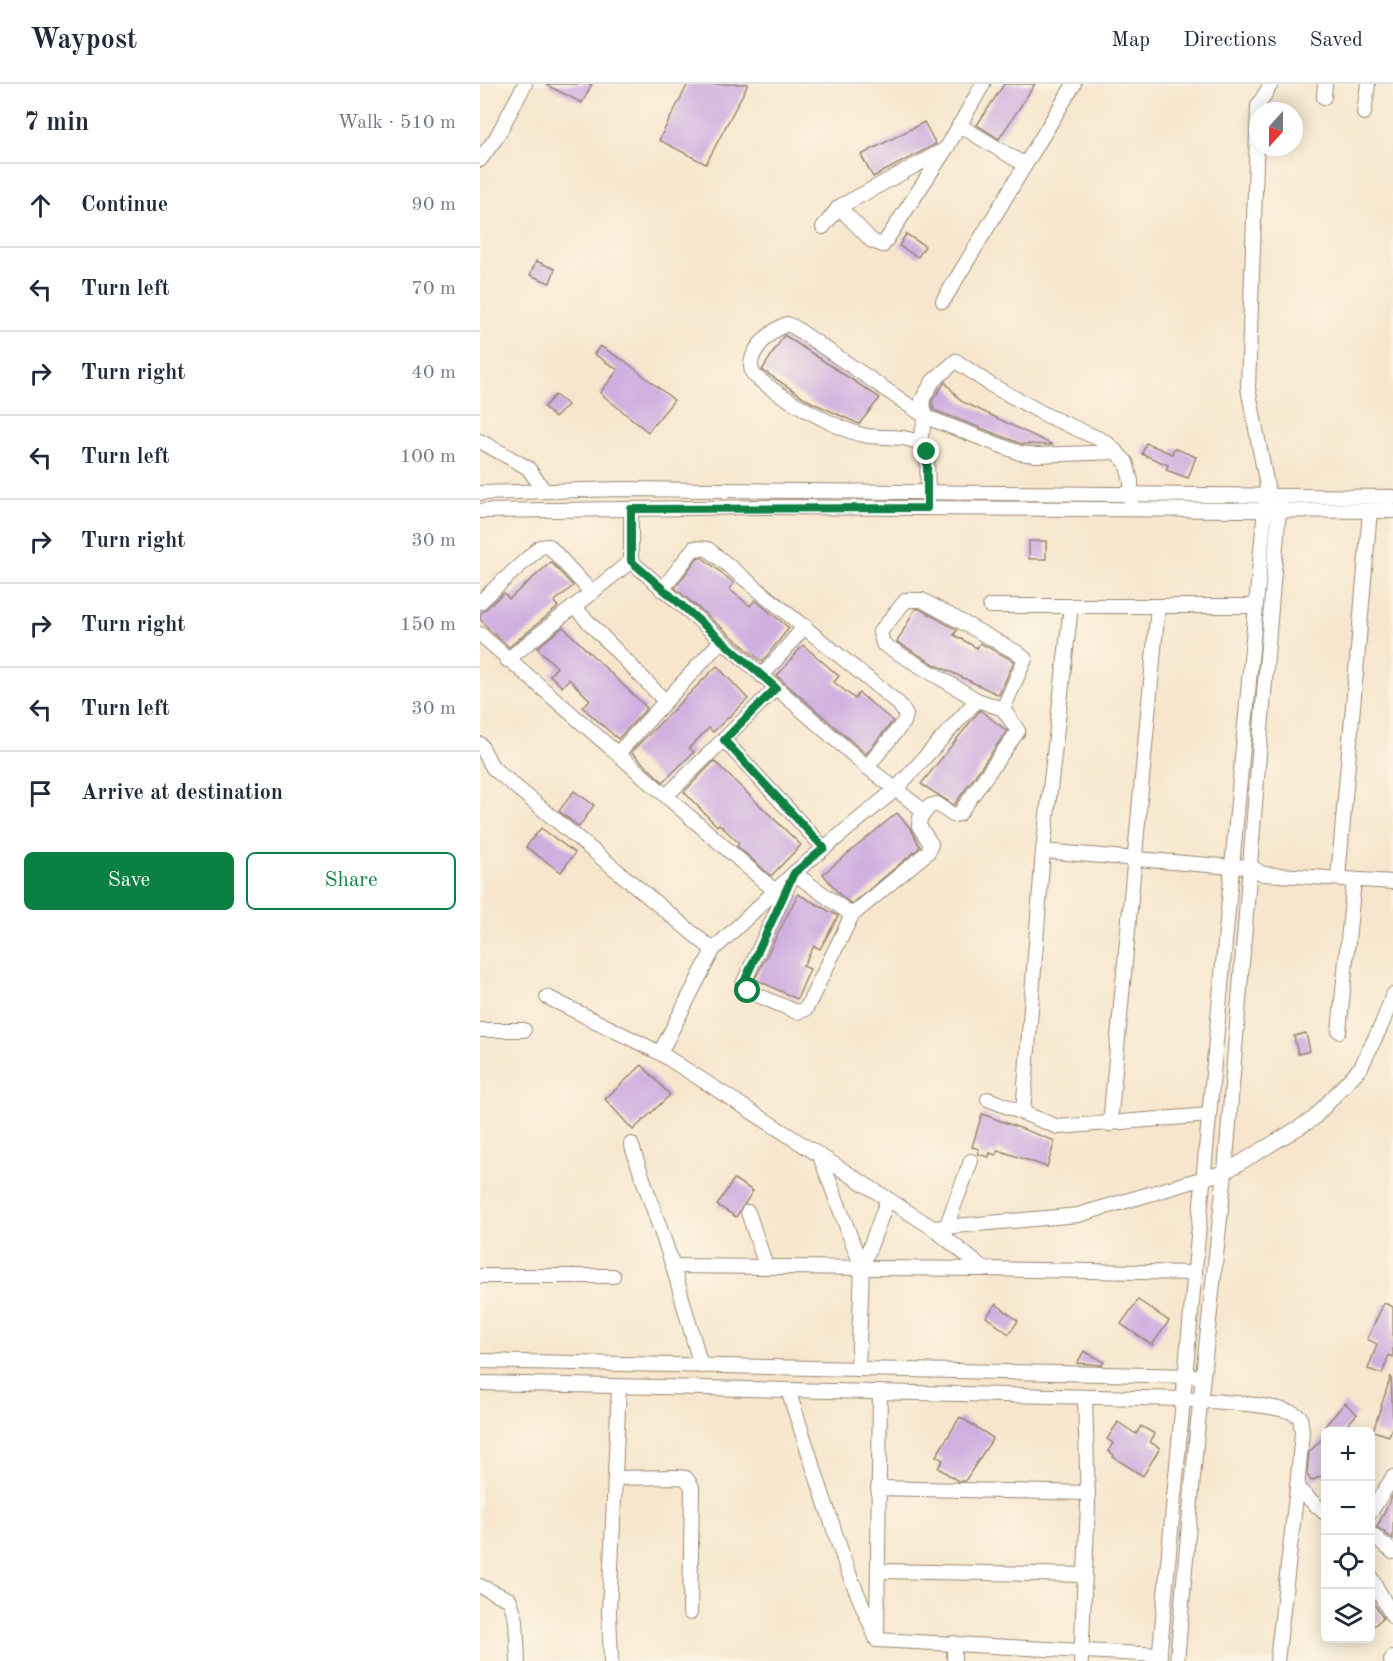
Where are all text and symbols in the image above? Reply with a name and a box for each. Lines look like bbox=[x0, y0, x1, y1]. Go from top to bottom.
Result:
text: Waypost bbox=[30, 27, 137, 55]
text: Map bbox=[1111, 30, 1150, 51]
text: Directions bbox=[1183, 30, 1277, 51]
text: Saved bbox=[1310, 30, 1363, 51]
north arrow bbox=[1249, 102, 1303, 156]
text: 7 min bbox=[24, 110, 89, 136]
text: Walk · 510 m bbox=[337, 113, 456, 133]
icon: ahead bbox=[24, 189, 57, 222]
text: Continue bbox=[81, 194, 168, 216]
text: 90 m bbox=[411, 195, 456, 215]
icon: left bbox=[24, 273, 57, 306]
text: Turn left bbox=[81, 278, 170, 300]
text: 70 m bbox=[411, 279, 456, 299]
icon: right bbox=[24, 357, 57, 390]
text: Turn right bbox=[81, 362, 185, 384]
text: 40 m bbox=[411, 363, 456, 383]
route end bbox=[913, 438, 939, 464]
icon: left bbox=[24, 441, 57, 474]
text: Turn left bbox=[81, 446, 170, 468]
text: 100 m bbox=[400, 447, 456, 467]
icon: right bbox=[24, 525, 57, 558]
text: Turn right bbox=[81, 530, 185, 552]
text: 30 m bbox=[411, 531, 456, 551]
icon: right bbox=[24, 609, 57, 642]
text: Turn right bbox=[81, 614, 185, 636]
text: 150 m bbox=[400, 615, 456, 635]
icon: left bbox=[24, 693, 57, 726]
text: Turn left bbox=[81, 698, 170, 720]
text: 30 m bbox=[411, 699, 456, 719]
icon: arrive bbox=[24, 777, 57, 810]
text: Arrive at destination bbox=[81, 782, 283, 804]
button: Save bbox=[24, 852, 234, 910]
button: Share bbox=[246, 852, 456, 910]
route start bbox=[734, 977, 760, 1003]
map controls bbox=[1321, 1427, 1375, 1643]
button: + bbox=[1321, 1427, 1375, 1481]
button: − bbox=[1321, 1481, 1375, 1535]
button: locate bbox=[1321, 1535, 1375, 1589]
button: layers bbox=[1321, 1589, 1375, 1643]

